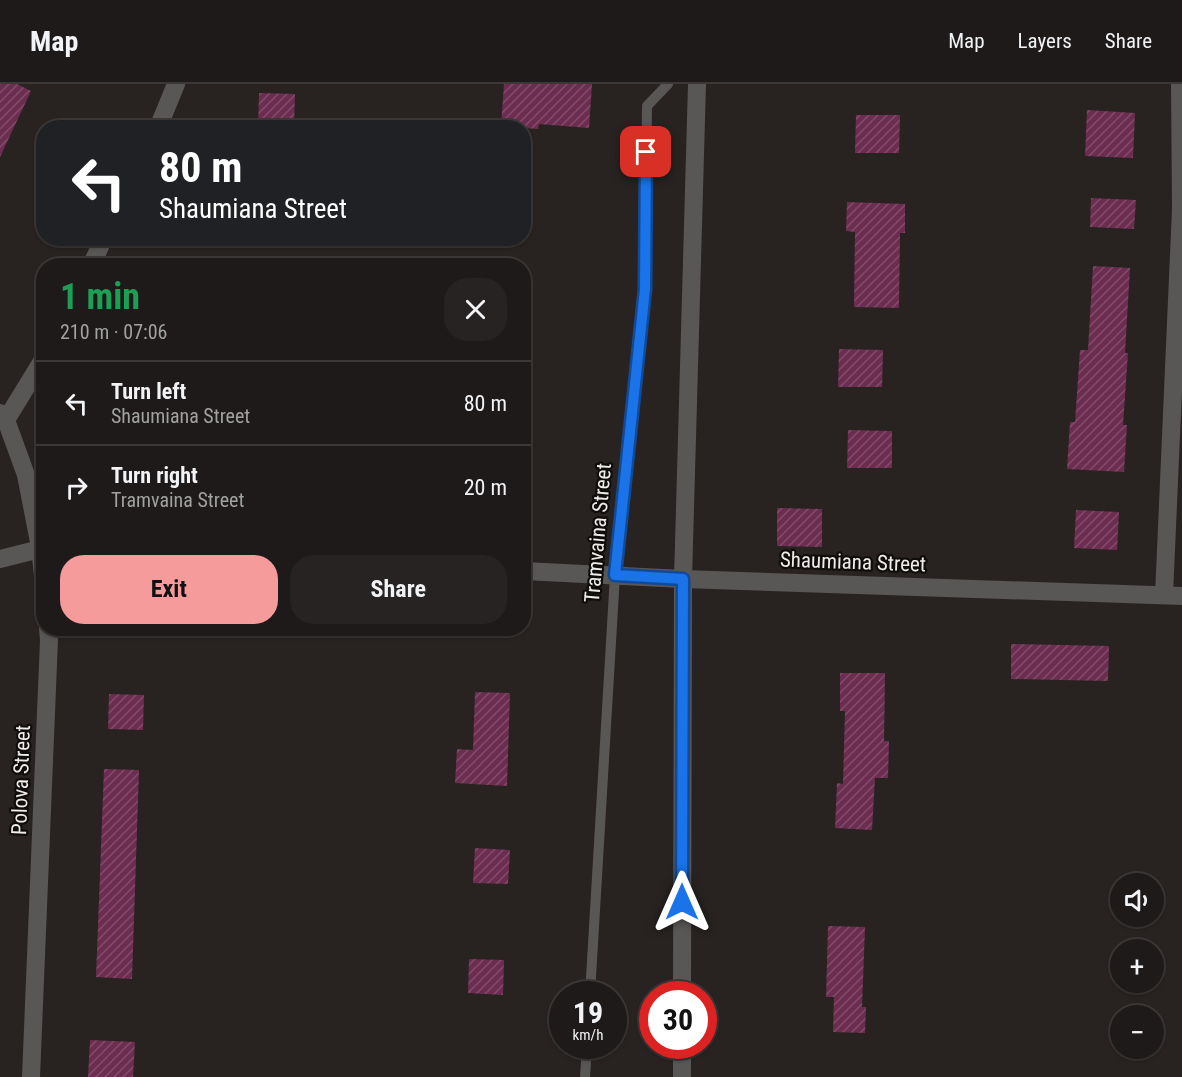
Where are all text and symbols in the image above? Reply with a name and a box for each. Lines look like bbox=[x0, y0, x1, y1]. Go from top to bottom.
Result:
text: Map bbox=[30, 25, 78, 58]
text: Map bbox=[948, 29, 985, 53]
text: Layers bbox=[1018, 29, 1072, 53]
text: Share bbox=[1105, 29, 1152, 53]
pin bbox=[620, 126, 671, 177]
icon: arrive bbox=[629, 135, 662, 168]
text: 80 m bbox=[159, 143, 242, 192]
icon: left bbox=[60, 144, 138, 222]
text: Shaumiana Street bbox=[159, 193, 347, 225]
text: 1 min bbox=[60, 276, 140, 318]
button: close bbox=[444, 278, 507, 341]
text: 210 m · 07:06 bbox=[60, 320, 167, 344]
text: Turn left bbox=[111, 379, 186, 404]
icon: left bbox=[60, 387, 93, 420]
text: 80 m bbox=[464, 391, 507, 416]
text: Shaumiana Street bbox=[111, 404, 250, 428]
street label: Tramvaina Street bbox=[580, 462, 616, 604]
text: Turn right bbox=[111, 463, 198, 488]
icon: right bbox=[60, 471, 93, 504]
text: 20 m bbox=[464, 475, 507, 500]
text: Tramvaina Street bbox=[111, 488, 244, 512]
street label: Shaumiana Street bbox=[780, 547, 926, 577]
button: Exit bbox=[60, 555, 278, 624]
button: Share bbox=[290, 555, 507, 624]
street label: Polova Street bbox=[7, 725, 35, 835]
position arrow bbox=[650, 870, 714, 934]
map controls bbox=[1110, 873, 1164, 1059]
button: sound bbox=[1110, 873, 1164, 927]
button: + bbox=[1110, 939, 1164, 993]
speed limit sign: 30 bbox=[639, 981, 717, 1059]
text: 19 bbox=[573, 995, 603, 1030]
button: − bbox=[1110, 1005, 1164, 1059]
text: km/h bbox=[573, 1026, 603, 1044]

